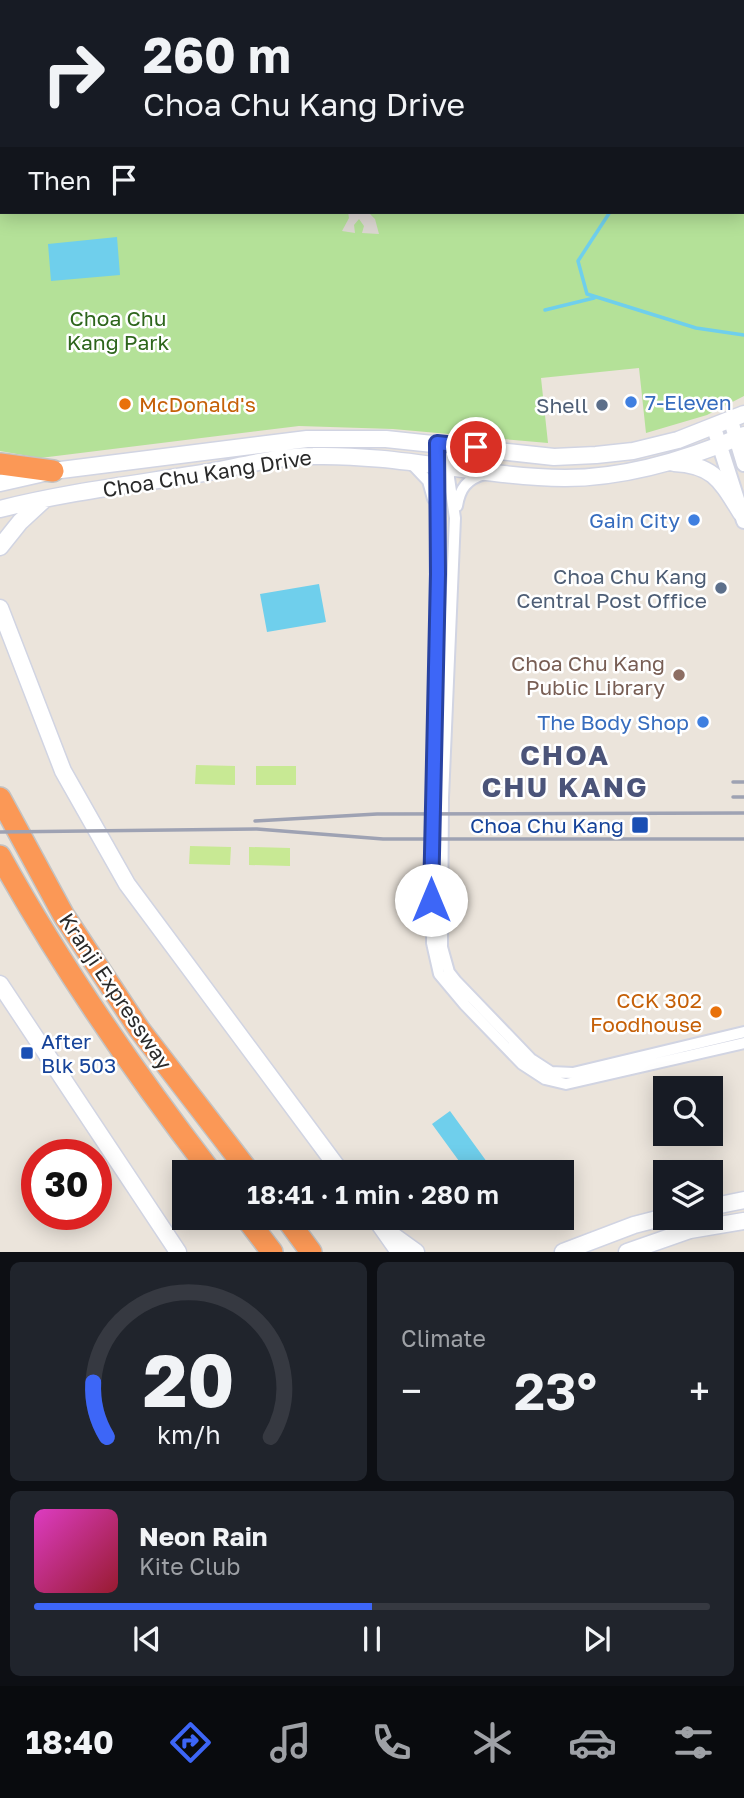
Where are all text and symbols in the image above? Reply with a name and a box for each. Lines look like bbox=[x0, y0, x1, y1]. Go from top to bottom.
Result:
text: 260 m bbox=[143, 25, 291, 84]
icon: right bbox=[28, 28, 119, 119]
text: Choa Chu Kang Drive bbox=[143, 85, 465, 123]
icon: arrive bbox=[105, 161, 143, 199]
text: Then bbox=[28, 165, 91, 196]
park label: Choa Chu Kang Park bbox=[67, 305, 169, 355]
place label: 7-Eleven bbox=[645, 389, 732, 415]
place label: McDonald's bbox=[139, 391, 256, 417]
place label: Shell bbox=[536, 392, 588, 418]
marker: 7-Eleven bbox=[623, 394, 639, 410]
marker: McDonald's bbox=[117, 396, 133, 412]
marker: Shell bbox=[594, 397, 610, 413]
pin bbox=[446, 417, 506, 477]
icon: arrive bbox=[457, 428, 495, 466]
street label: Choa Chu Kang Drive bbox=[101, 444, 313, 502]
place label: Gain City bbox=[589, 507, 680, 533]
marker: Gain City bbox=[686, 512, 702, 528]
place label: Choa Chu Kang Central Post Office bbox=[516, 563, 707, 613]
marker: Choa Chu Kang Central Post Office bbox=[713, 580, 729, 596]
place label: Choa Chu Kang Public Library bbox=[511, 650, 665, 700]
marker: Choa Chu Kang Public Library bbox=[671, 667, 687, 683]
place label: The Body Shop bbox=[537, 709, 689, 735]
marker: The Body Shop bbox=[695, 714, 711, 730]
district label: CHOA CHU KANG bbox=[481, 738, 649, 803]
place label: Choa Chu Kang bbox=[470, 812, 624, 838]
marker: Choa Chu Kang bbox=[630, 815, 650, 835]
position arrow bbox=[394, 863, 468, 937]
street label: Kranji Expressway bbox=[54, 908, 178, 1074]
place label: CCK 302 Foodhouse bbox=[590, 987, 702, 1037]
marker: CCK 302 Foodhouse bbox=[708, 1004, 724, 1020]
place label: After Blk 503 bbox=[41, 1028, 116, 1078]
marker: After Blk 503 bbox=[19, 1045, 35, 1061]
map controls bbox=[653, 1076, 723, 1230]
button: search bbox=[653, 1076, 723, 1146]
speed limit sign: 30 bbox=[21, 1139, 112, 1230]
button: layers bbox=[653, 1160, 723, 1230]
text: 18:41 · 1 min · 280 m bbox=[247, 1179, 499, 1210]
text: Climate bbox=[401, 1324, 486, 1352]
text: 20 bbox=[143, 1337, 234, 1424]
text: 23° bbox=[514, 1359, 597, 1421]
text: − bbox=[401, 1368, 422, 1413]
text: + bbox=[689, 1368, 710, 1413]
text: km/h bbox=[157, 1419, 220, 1450]
text: Neon Rain bbox=[139, 1521, 268, 1552]
text: Kite Club bbox=[139, 1552, 240, 1580]
icon: previous bbox=[128, 1620, 166, 1658]
icon: pause bbox=[353, 1620, 391, 1658]
icon: next bbox=[578, 1620, 616, 1658]
icon: directions bbox=[166, 1718, 215, 1767]
icon: music bbox=[266, 1718, 315, 1767]
icon: phone bbox=[367, 1718, 416, 1767]
icon: climate bbox=[468, 1718, 517, 1767]
icon: car bbox=[568, 1718, 617, 1767]
icon: filters bbox=[669, 1718, 718, 1767]
text: 18:40 bbox=[26, 1723, 114, 1761]

